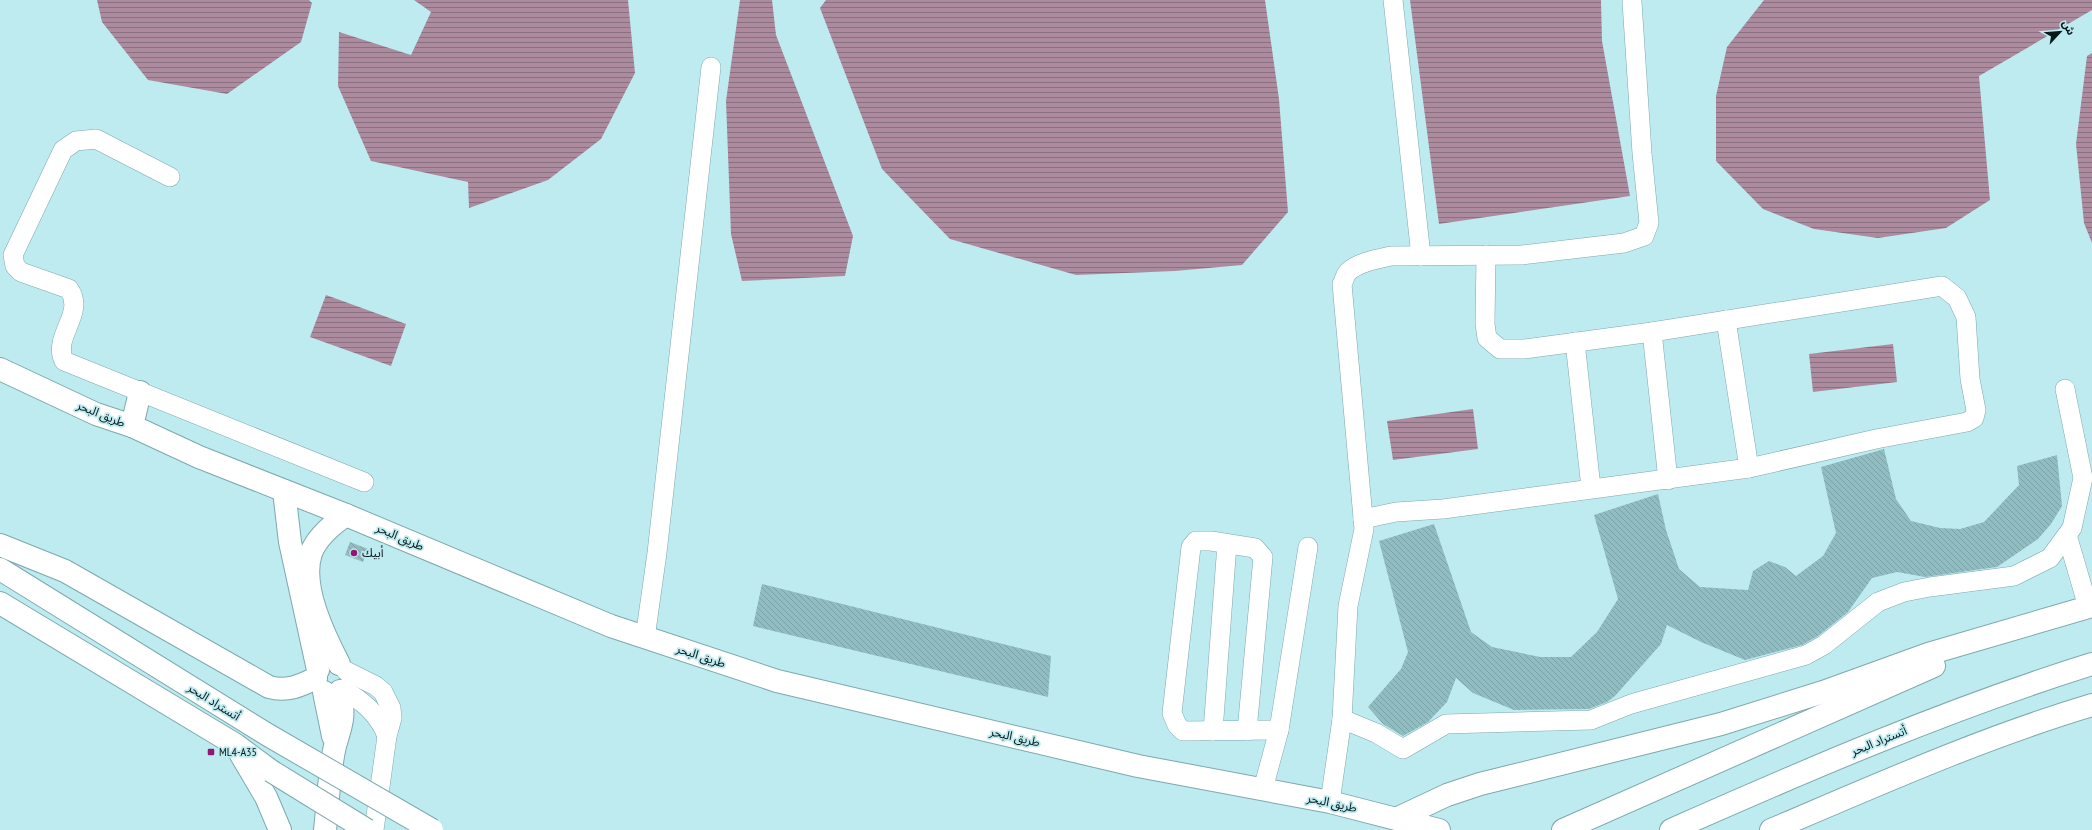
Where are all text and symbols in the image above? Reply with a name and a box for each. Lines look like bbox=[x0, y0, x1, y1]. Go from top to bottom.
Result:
north arrow bbox=[2040, 12, 2080, 52]
text: ش bbox=[2059, 18, 2079, 37]
street label: طريق البحر bbox=[74, 397, 128, 431]
street label: طريق البحر bbox=[373, 519, 427, 554]
place label: أبيك bbox=[362, 545, 384, 560]
marker: أبيك bbox=[349, 548, 359, 558]
street label: طريق البحر bbox=[673, 640, 728, 671]
street label: أتستراد البحر bbox=[184, 679, 243, 724]
street label: أتستراد البحر bbox=[1848, 722, 1909, 759]
street label: طريق البحر bbox=[987, 723, 1042, 751]
place label: ML4-A35 bbox=[219, 744, 257, 759]
marker: ML4-A35 bbox=[206, 747, 216, 757]
street label: طريق البحر bbox=[1304, 790, 1359, 816]

